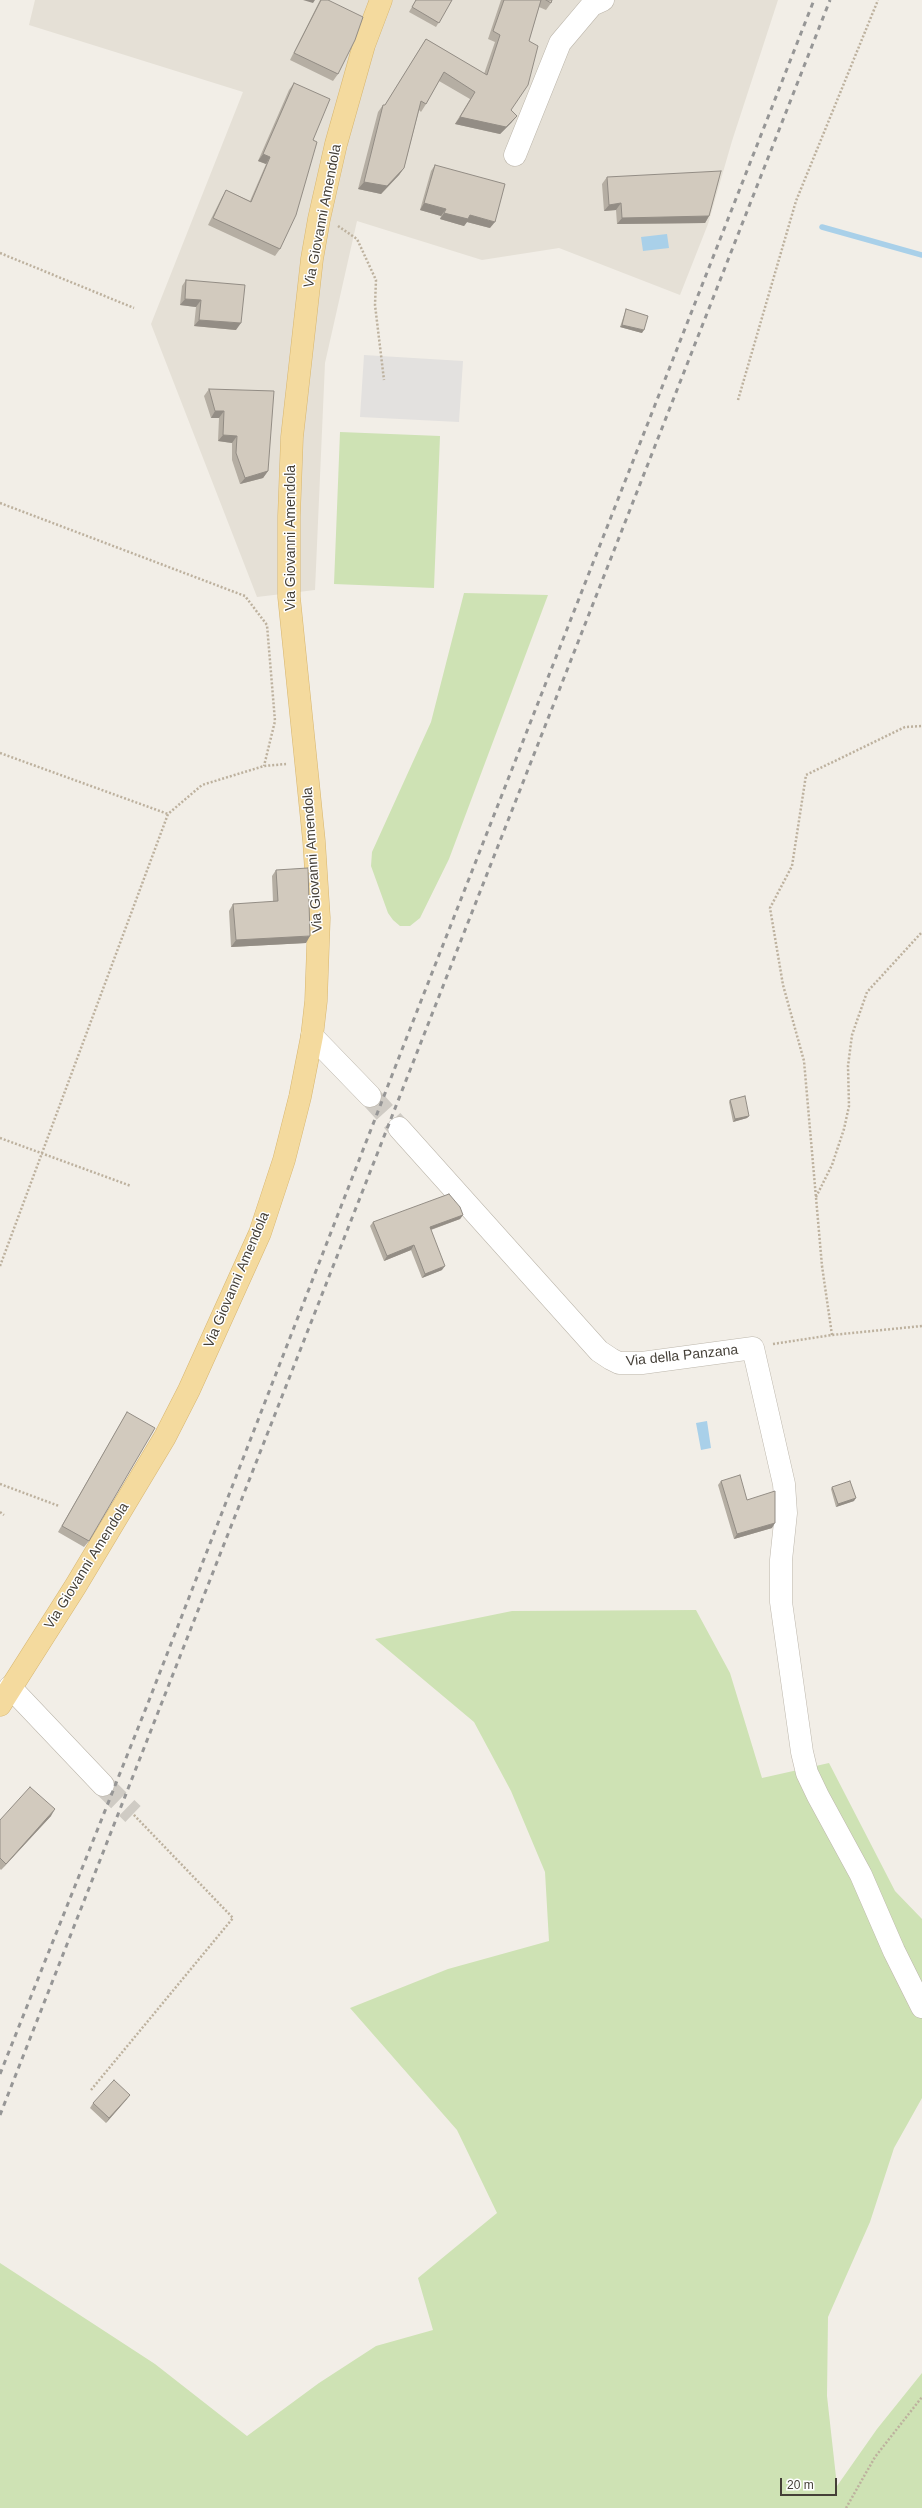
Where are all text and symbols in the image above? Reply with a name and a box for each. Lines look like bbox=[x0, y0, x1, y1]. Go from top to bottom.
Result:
street label: Via Giovanni Amendola bbox=[301, 143, 345, 289]
street label: Via Giovanni Amendola bbox=[283, 465, 299, 611]
street label: Via Giovanni Amendola bbox=[300, 787, 326, 933]
street label: Via Giovanni Amendola bbox=[201, 1209, 273, 1351]
street label: Via della Panzana bbox=[625, 1342, 739, 1370]
street label: Via Giovanni Amendola bbox=[41, 1500, 133, 1632]
scale bar bbox=[782, 2470, 839, 2496]
text: 20 m bbox=[787, 2478, 814, 2492]

